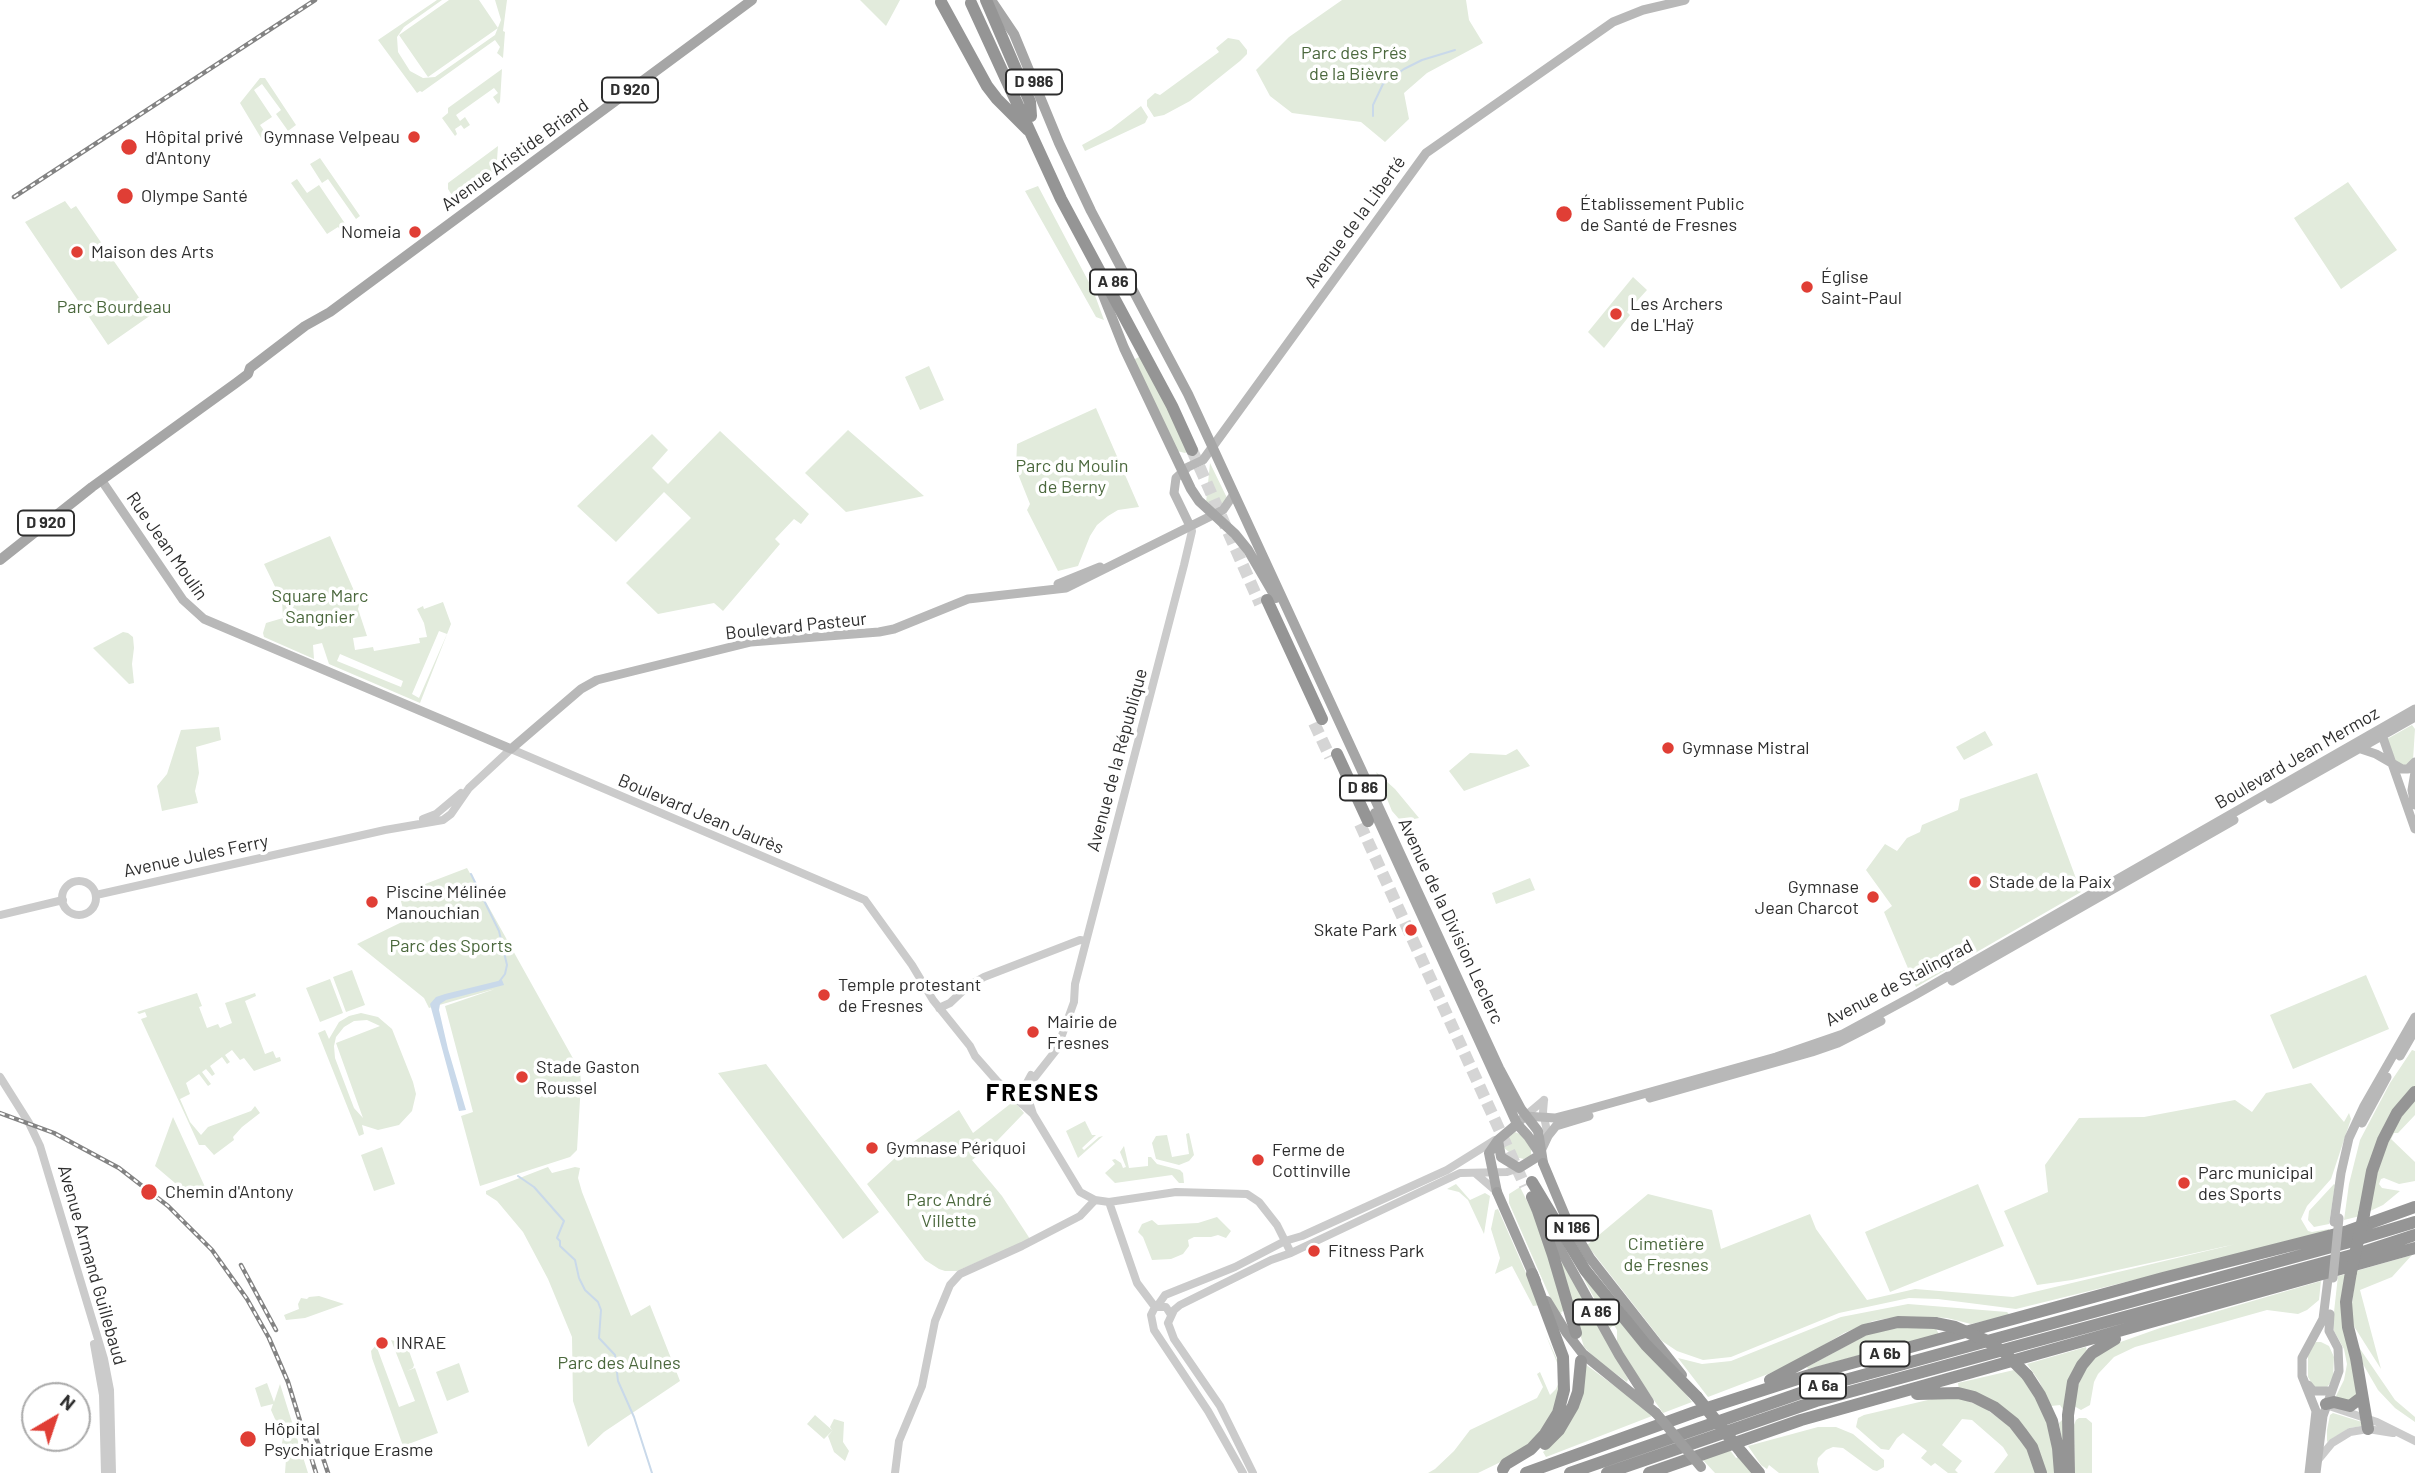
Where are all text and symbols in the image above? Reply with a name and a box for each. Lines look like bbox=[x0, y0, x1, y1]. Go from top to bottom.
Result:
park label: Parc des Prés de la Bièvre bbox=[1301, 42, 1407, 84]
road number: D 986 bbox=[1006, 69, 1062, 94]
road number: D 920 bbox=[602, 78, 658, 102]
street label: Avenue Aristide Briand bbox=[437, 94, 593, 216]
place label: Hôpital privé d'Antony bbox=[145, 126, 243, 168]
place label: Gymnase Velpeau bbox=[263, 126, 400, 148]
marker: Gymnase Velpeau bbox=[406, 129, 422, 145]
marker: Hôpital privé d'Antony bbox=[119, 137, 139, 157]
street label: Avenue de la Liberté bbox=[1300, 152, 1410, 292]
place label: Olympe Santé bbox=[141, 185, 248, 207]
marker: Olympe Santé bbox=[115, 186, 135, 206]
place label: Établissement Public de Santé de Fresnes bbox=[1580, 193, 1744, 235]
marker: Établissement Public de Santé de Fresnes bbox=[1554, 204, 1574, 224]
place label: Nomeia bbox=[341, 221, 401, 243]
marker: Nomeia bbox=[407, 224, 423, 240]
place label: Maison des Arts bbox=[91, 241, 214, 263]
marker: Maison des Arts bbox=[69, 244, 85, 260]
place label: Église Saint-Paul bbox=[1821, 266, 1902, 308]
road number: A 86 bbox=[1090, 270, 1136, 294]
marker: Église Saint-Paul bbox=[1799, 279, 1815, 295]
place label: Les Archers de L'Haÿ bbox=[1630, 293, 1723, 336]
park label: Parc Bourdeau bbox=[57, 296, 171, 318]
marker: Les Archers de L'Haÿ bbox=[1608, 306, 1624, 322]
park label: Parc du Moulin de Berny bbox=[1015, 455, 1129, 498]
street label: Rue Jean Moulin bbox=[122, 488, 212, 604]
road number: D 920 bbox=[18, 510, 74, 536]
park label: Square Marc Sangnier bbox=[272, 585, 368, 628]
street label: Boulevard Pasteur bbox=[724, 608, 868, 644]
street label: Avenue de la République bbox=[1082, 666, 1152, 854]
street label: Boulevard Jean Mermoz bbox=[2211, 702, 2383, 814]
place label: Gymnase Mistral bbox=[1682, 737, 1809, 759]
marker: Gymnase Mistral bbox=[1660, 740, 1676, 756]
street label: Boulevard Jean Jaurès bbox=[615, 769, 787, 859]
road number: D 86 bbox=[1340, 776, 1386, 800]
street label: Avenue de la Division Leclerc bbox=[1394, 815, 1508, 1027]
street label: Avenue Jules Ferry bbox=[122, 830, 270, 882]
place label: Stade de la Paix bbox=[1989, 871, 2111, 893]
marker: Stade de la Paix bbox=[1967, 874, 1983, 890]
place label: Gymnase Jean Charcot bbox=[1755, 876, 1859, 918]
place label: Piscine Mélinée Manouchian bbox=[386, 881, 507, 924]
marker: Gymnase Jean Charcot bbox=[1865, 889, 1881, 905]
marker: Piscine Mélinée Manouchian bbox=[364, 894, 380, 910]
place label: Skate Park bbox=[1314, 919, 1397, 941]
marker: Skate Park bbox=[1403, 922, 1419, 938]
park label: Parc des Sports bbox=[390, 935, 512, 957]
street label: Avenue de Stalingrad bbox=[1822, 935, 1976, 1031]
place label: Temple protestant de Fresnes bbox=[838, 974, 981, 1016]
marker: Temple protestant de Fresnes bbox=[816, 987, 832, 1003]
place label: Mairie de Fresnes bbox=[1047, 1011, 1117, 1054]
marker: Mairie de Fresnes bbox=[1025, 1024, 1041, 1040]
place label: Stade Gaston Roussel bbox=[536, 1056, 640, 1098]
marker: Stade Gaston Roussel bbox=[514, 1069, 530, 1085]
district label: FRESNES bbox=[987, 1079, 1099, 1107]
place label: Gymnase Périquoi bbox=[886, 1137, 1026, 1159]
place label: Ferme de Cottinville bbox=[1272, 1139, 1351, 1182]
marker: Gymnase Périquoi bbox=[864, 1140, 880, 1156]
marker: Ferme de Cottinville bbox=[1250, 1152, 1266, 1168]
place label: Parc municipal des Sports bbox=[2198, 1162, 2313, 1204]
street label: Avenue Armand Guillebaud bbox=[53, 1163, 131, 1367]
marker: Parc municipal des Sports bbox=[2176, 1175, 2192, 1191]
place label: Chemin d'Antony bbox=[165, 1181, 294, 1203]
marker: Chemin d'Antony bbox=[139, 1182, 159, 1202]
park label: Parc André Villette bbox=[906, 1189, 992, 1232]
road number: N 186 bbox=[1546, 1216, 1598, 1240]
park label: Cimetière de Fresnes bbox=[1623, 1233, 1709, 1276]
place label: Fitness Park bbox=[1328, 1240, 1424, 1262]
marker: Fitness Park bbox=[1306, 1243, 1322, 1259]
road number: A 86 bbox=[1573, 1300, 1619, 1324]
place label: INRAE bbox=[396, 1332, 446, 1354]
marker: INRAE bbox=[374, 1335, 390, 1351]
road number: A 6b bbox=[1860, 1342, 1910, 1366]
park label: Parc des Aulnes bbox=[557, 1352, 681, 1374]
road number: A 6a bbox=[1800, 1374, 1846, 1398]
north arrow bbox=[21, 1382, 91, 1452]
text: N bbox=[56, 1389, 80, 1415]
place label: Hôpital Psychiatrique Erasme bbox=[264, 1418, 433, 1460]
marker: Hôpital Psychiatrique Erasme bbox=[238, 1429, 258, 1449]

